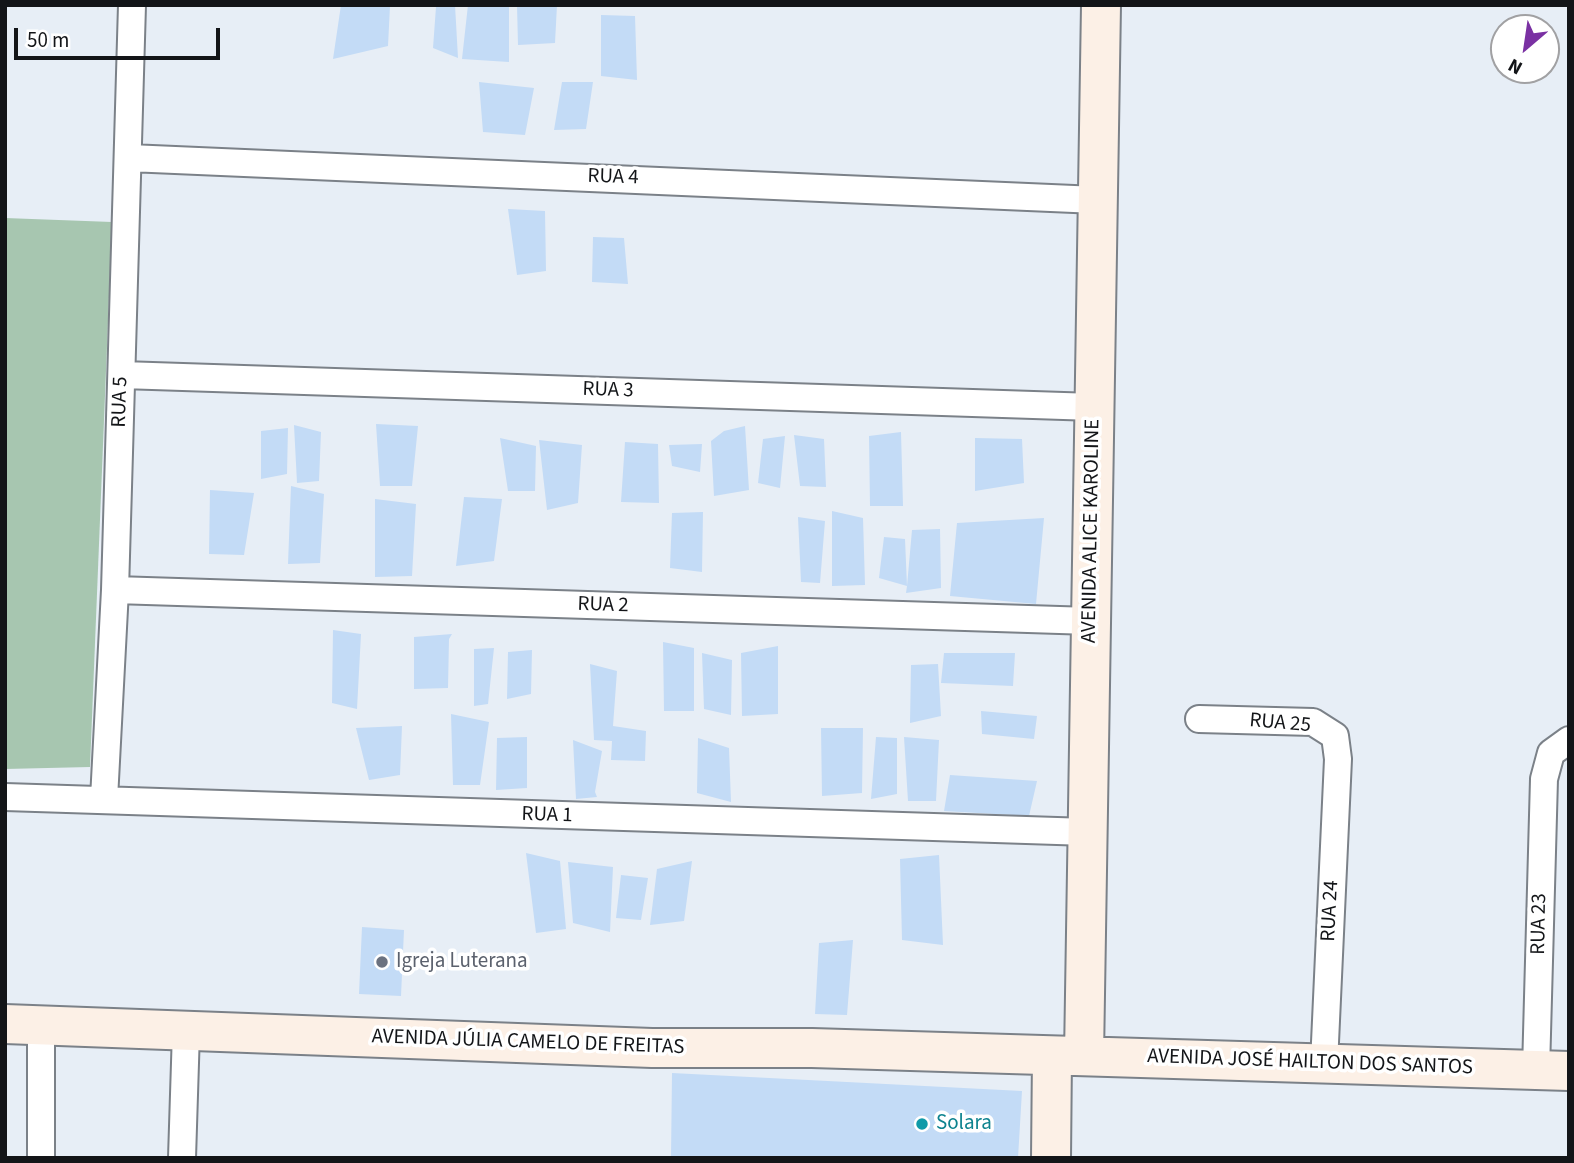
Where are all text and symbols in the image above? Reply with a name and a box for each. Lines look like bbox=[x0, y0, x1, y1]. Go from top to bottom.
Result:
scale bar bbox=[18, 14, 224, 58]
north arrow bbox=[1490, 14, 1560, 84]
text: 50 m bbox=[27, 25, 69, 55]
text: N bbox=[1503, 51, 1528, 81]
street label: RUA 4 bbox=[587, 165, 639, 191]
street label: RUA 5 bbox=[108, 376, 134, 428]
street label: RUA 3 bbox=[582, 378, 634, 404]
street label: AVENIDA ALICE KAROLINE bbox=[1077, 419, 1107, 643]
street label: RUA 2 bbox=[577, 593, 629, 619]
street label: RUA 25 bbox=[1248, 709, 1312, 739]
street label: RUA 1 bbox=[521, 803, 573, 829]
street label: RUA 24 bbox=[1317, 880, 1345, 942]
street label: RUA 23 bbox=[1527, 893, 1553, 955]
place label: Igreja Luterana bbox=[396, 949, 528, 975]
marker: Igreja Luterana bbox=[374, 954, 390, 970]
street label: AVENIDA JÚLIA CAMELO DE FREITAS bbox=[371, 1025, 685, 1061]
street label: AVENIDA JOSÉ HAILTON DOS SANTOS bbox=[1147, 1045, 1473, 1081]
place label: Solara bbox=[936, 1111, 992, 1137]
marker: Solara bbox=[914, 1116, 930, 1132]

